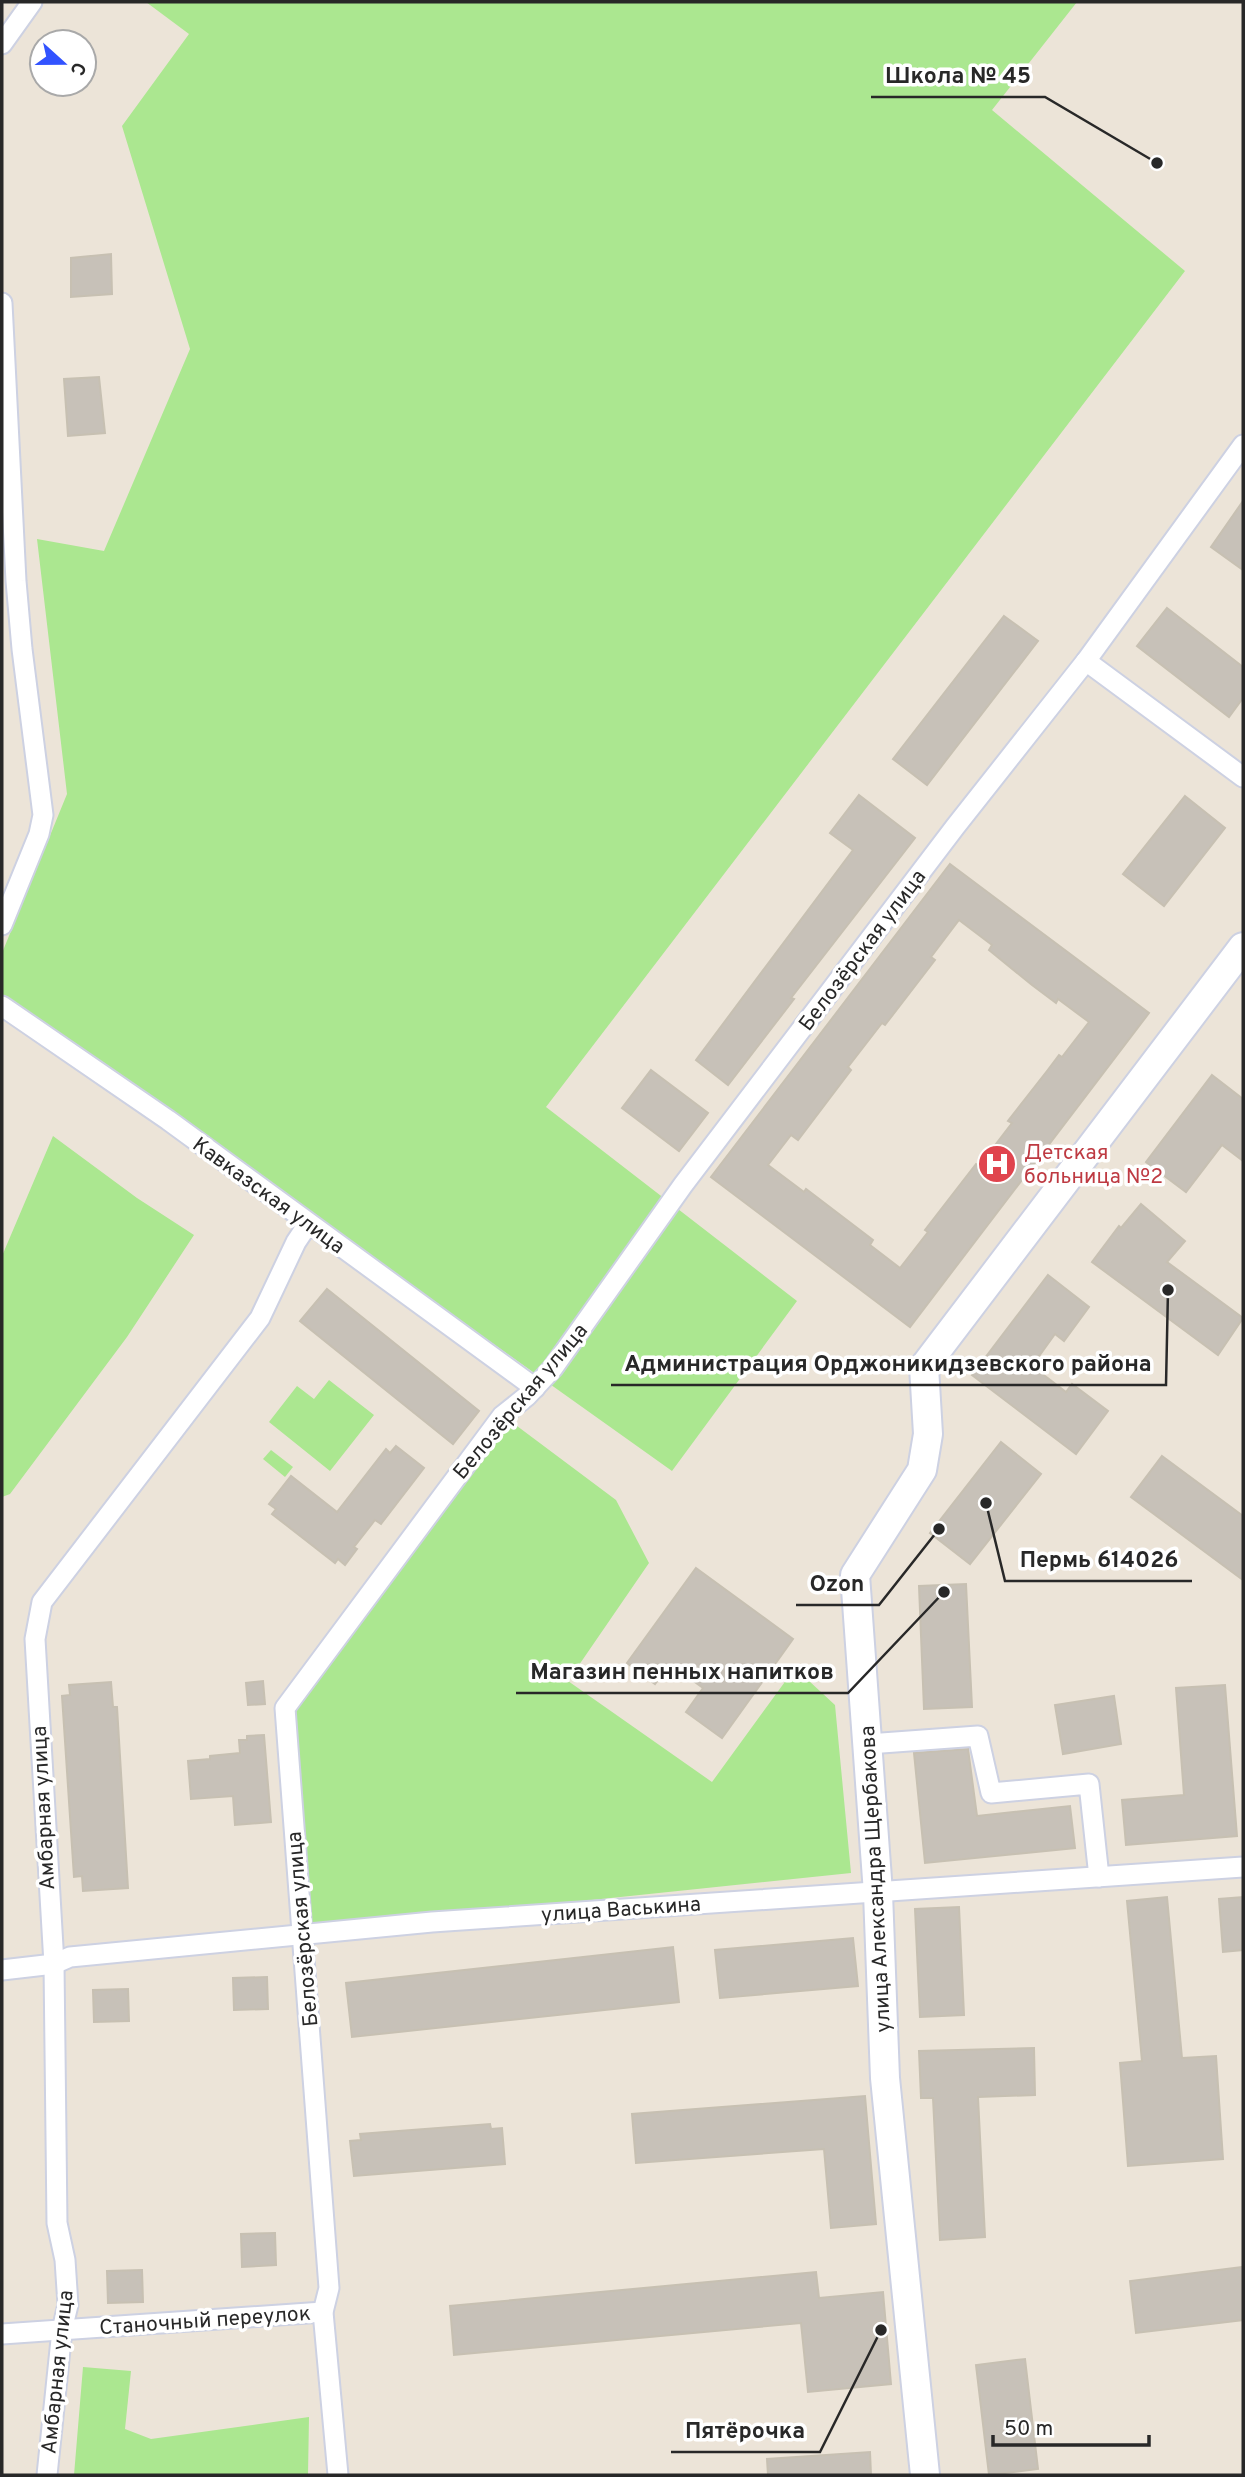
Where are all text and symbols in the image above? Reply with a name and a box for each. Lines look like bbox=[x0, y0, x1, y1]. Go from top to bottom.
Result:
north arrow bbox=[28, 28, 98, 98]
callout: Школа № 45 bbox=[871, 53, 1045, 97]
text: С bbox=[64, 58, 90, 78]
text: Школа № 45 bbox=[885, 63, 1031, 92]
street label: Белозёрская улица bbox=[794, 865, 933, 1037]
street label: Кавказская улица bbox=[187, 1132, 350, 1261]
place label: Детская больница №2 bbox=[1024, 1140, 1163, 1191]
hospital icon: Детская больница №2 bbox=[976, 1143, 1018, 1185]
street label: Белозёрская улица bbox=[448, 1318, 594, 1486]
callout: Администрация Орджоникидзевского района bbox=[611, 1341, 1166, 1385]
text: Администрация Орджоникидзевского района bbox=[624, 1351, 1152, 1380]
callout: Пермь 614026 bbox=[1005, 1537, 1192, 1581]
text: Пермь 614026 bbox=[1020, 1547, 1178, 1576]
callout: Ozon bbox=[796, 1561, 879, 1605]
text: Ozon bbox=[810, 1571, 864, 1600]
callout: Магазин пенных напитков bbox=[516, 1649, 848, 1693]
text: Магазин пенных напитков bbox=[530, 1659, 834, 1688]
street label: Амбарная улица bbox=[27, 1725, 62, 1891]
street label: улица Александра Щербакова bbox=[855, 1725, 898, 2033]
street label: Белозёрская улица bbox=[282, 1830, 325, 2028]
street label: улица Васькина bbox=[540, 1891, 702, 1930]
street label: Амбарная улица bbox=[36, 2289, 81, 2455]
street label: Станочный переулок bbox=[99, 2301, 312, 2342]
scale bar bbox=[993, 2404, 1149, 2448]
callout: Пятёрочка bbox=[671, 2408, 820, 2452]
text: 50 m bbox=[1004, 2416, 1053, 2443]
text: Пятёрочка bbox=[685, 2418, 805, 2447]

